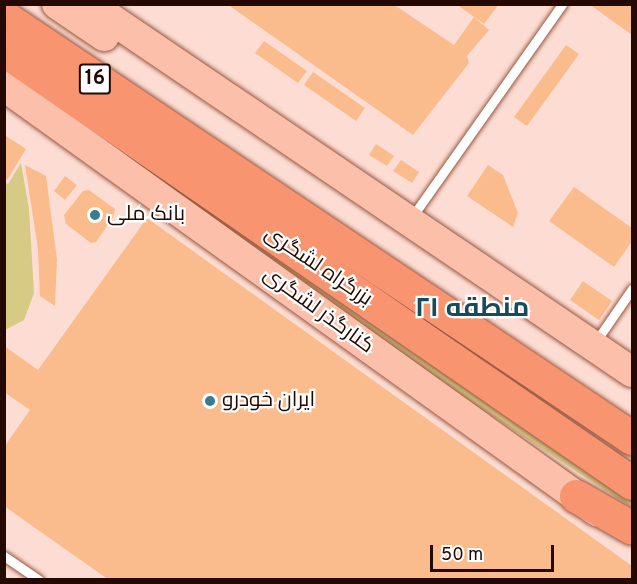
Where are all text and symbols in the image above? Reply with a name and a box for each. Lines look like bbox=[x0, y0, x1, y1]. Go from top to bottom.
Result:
road number: 16 bbox=[78, 62, 112, 96]
place label: بانک ملی bbox=[107, 202, 185, 228]
marker: بانک ملی bbox=[88, 208, 102, 222]
street label: بزرگراه لشگری bbox=[259, 222, 377, 312]
street label: کنارگذر لشگری bbox=[258, 262, 378, 360]
district label: منطقه ۲۱ bbox=[415, 294, 529, 326]
place label: ایران خودرو bbox=[222, 388, 315, 414]
marker: ایران خودرو bbox=[203, 394, 217, 408]
scale bar bbox=[433, 533, 558, 571]
text: 50 m bbox=[441, 544, 483, 567]

